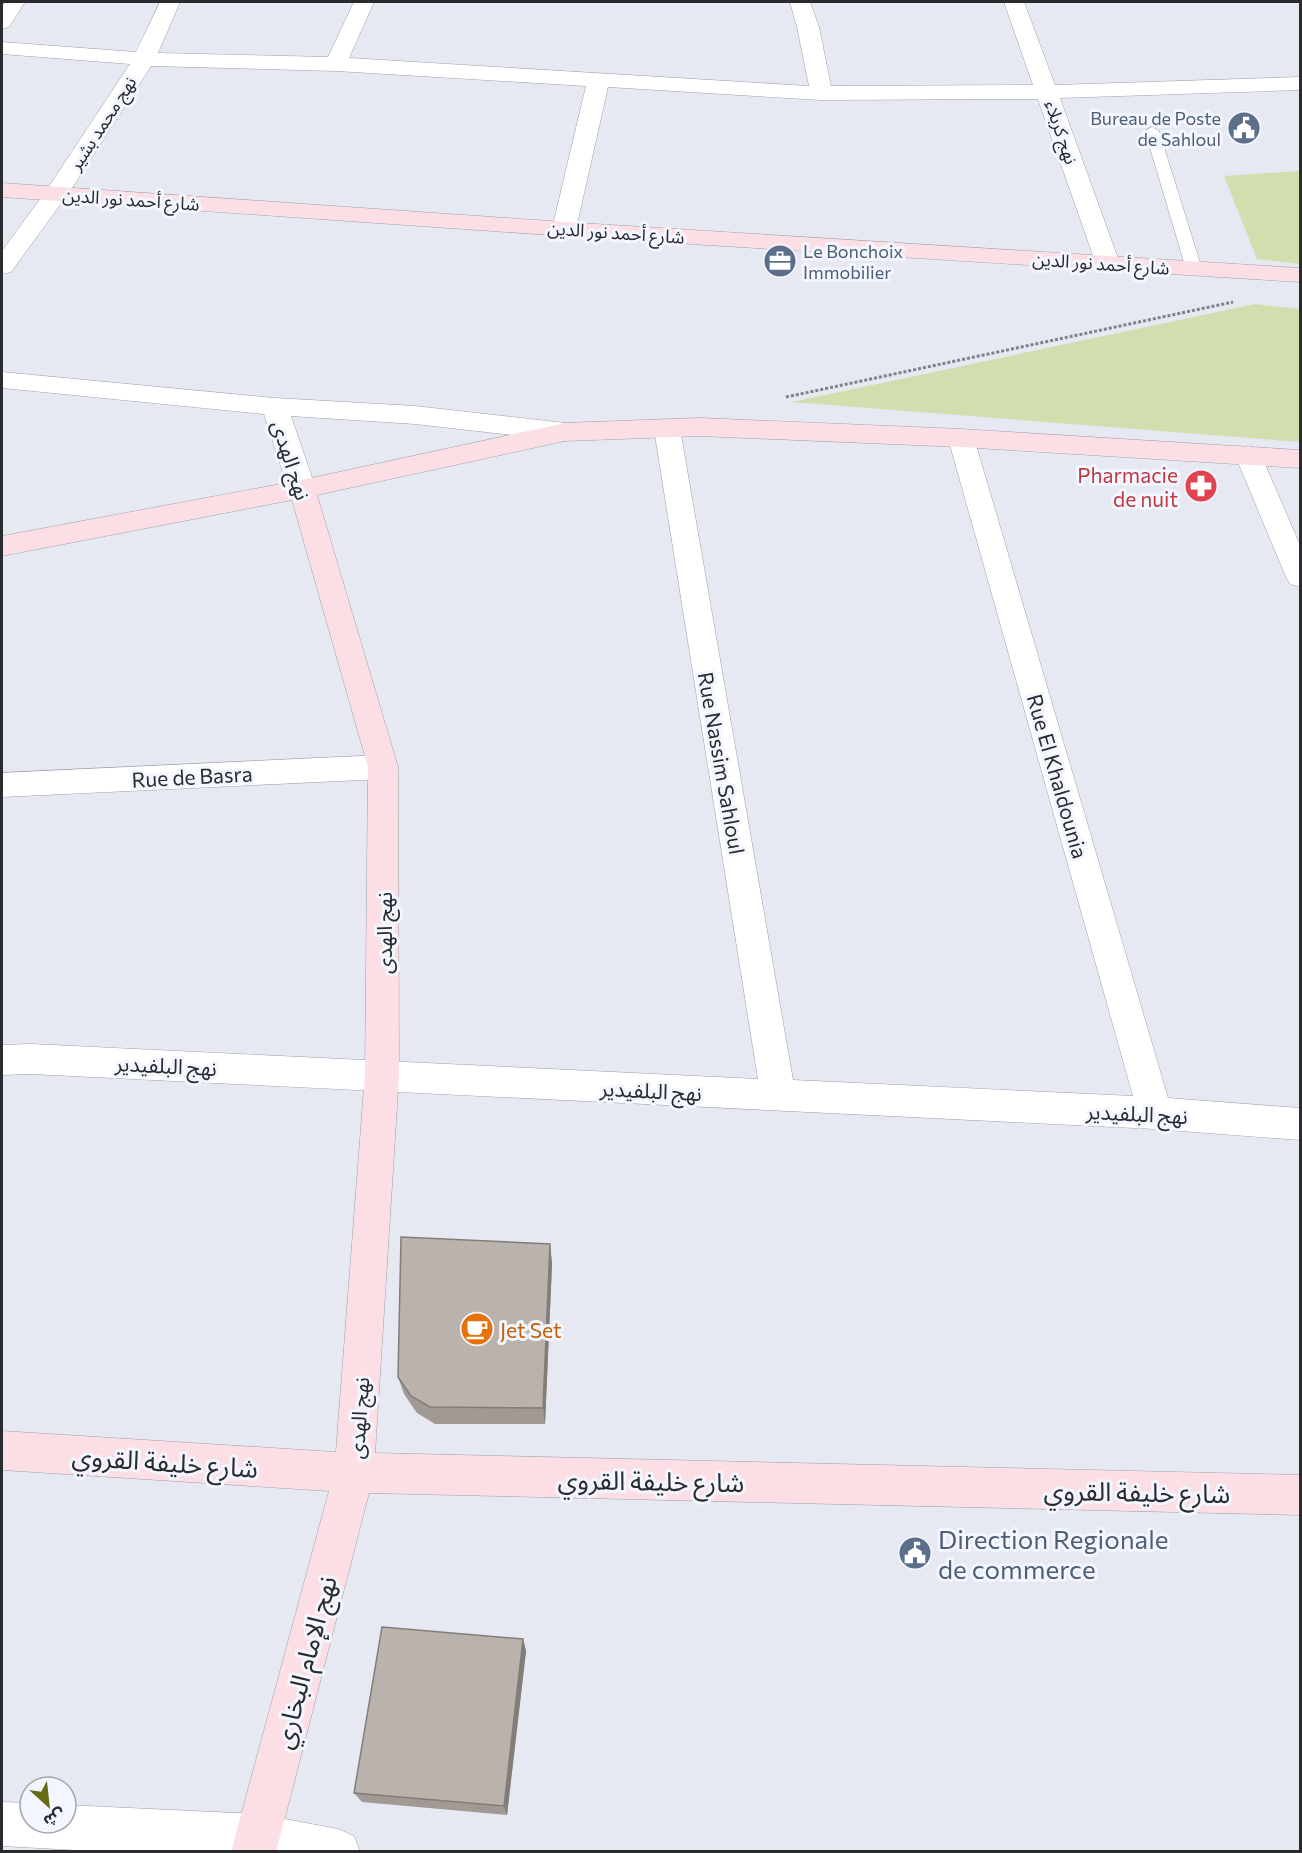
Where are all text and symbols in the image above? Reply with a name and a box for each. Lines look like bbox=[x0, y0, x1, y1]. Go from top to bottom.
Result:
street label: نهج محمد بشير bbox=[63, 72, 143, 177]
street label: نهج كربلاء bbox=[1038, 97, 1083, 168]
place label: Bureau de Poste de Sahloul bbox=[1090, 107, 1221, 150]
public building icon: Bureau de Poste de Sahloul bbox=[1226, 110, 1262, 146]
street label: شارع أحمد نور الدين bbox=[61, 183, 200, 219]
street label: شارع أحمد نور الدين bbox=[546, 216, 685, 252]
place label: Le Bonchoix Immobilier bbox=[803, 240, 904, 283]
office icon: Le Bonchoix Immobilier bbox=[762, 243, 798, 279]
street label: شارع أحمد نور الدين bbox=[1031, 247, 1170, 283]
street label: نهج الهدى bbox=[264, 417, 317, 504]
place label: Pharmacie de nuit bbox=[1077, 462, 1178, 511]
pharmacy icon: Pharmacie de nuit bbox=[1183, 468, 1219, 504]
street label: Rue Nassim Sahloul bbox=[694, 670, 750, 856]
street label: Rue El Khaldounia bbox=[1023, 691, 1093, 861]
street label: Rue de Basra bbox=[131, 760, 253, 792]
street label: نهج الهدى bbox=[371, 892, 400, 974]
street label: نهج البلفيدير bbox=[113, 1050, 218, 1084]
street label: نهج البلفيدير bbox=[598, 1075, 703, 1109]
street label: نهج البلفيدير bbox=[1084, 1098, 1189, 1132]
cafe icon: Jet Set bbox=[459, 1311, 495, 1347]
place label: Jet Set bbox=[500, 1317, 562, 1342]
street label: نهج الهدى bbox=[343, 1376, 377, 1460]
street label: شارع خليفة القروي bbox=[70, 1439, 259, 1489]
street label: شارع خليفة القروي bbox=[557, 1463, 744, 1503]
street label: شارع خليفة القروي bbox=[1043, 1474, 1230, 1514]
place label: Direction Regionale de commerce bbox=[938, 1523, 1169, 1584]
public building icon: Direction Regionale de commerce bbox=[897, 1535, 933, 1571]
street label: نهج الإمام البخاري bbox=[266, 1572, 348, 1753]
north arrow bbox=[18, 1775, 78, 1835]
text: ش bbox=[40, 1804, 69, 1832]

